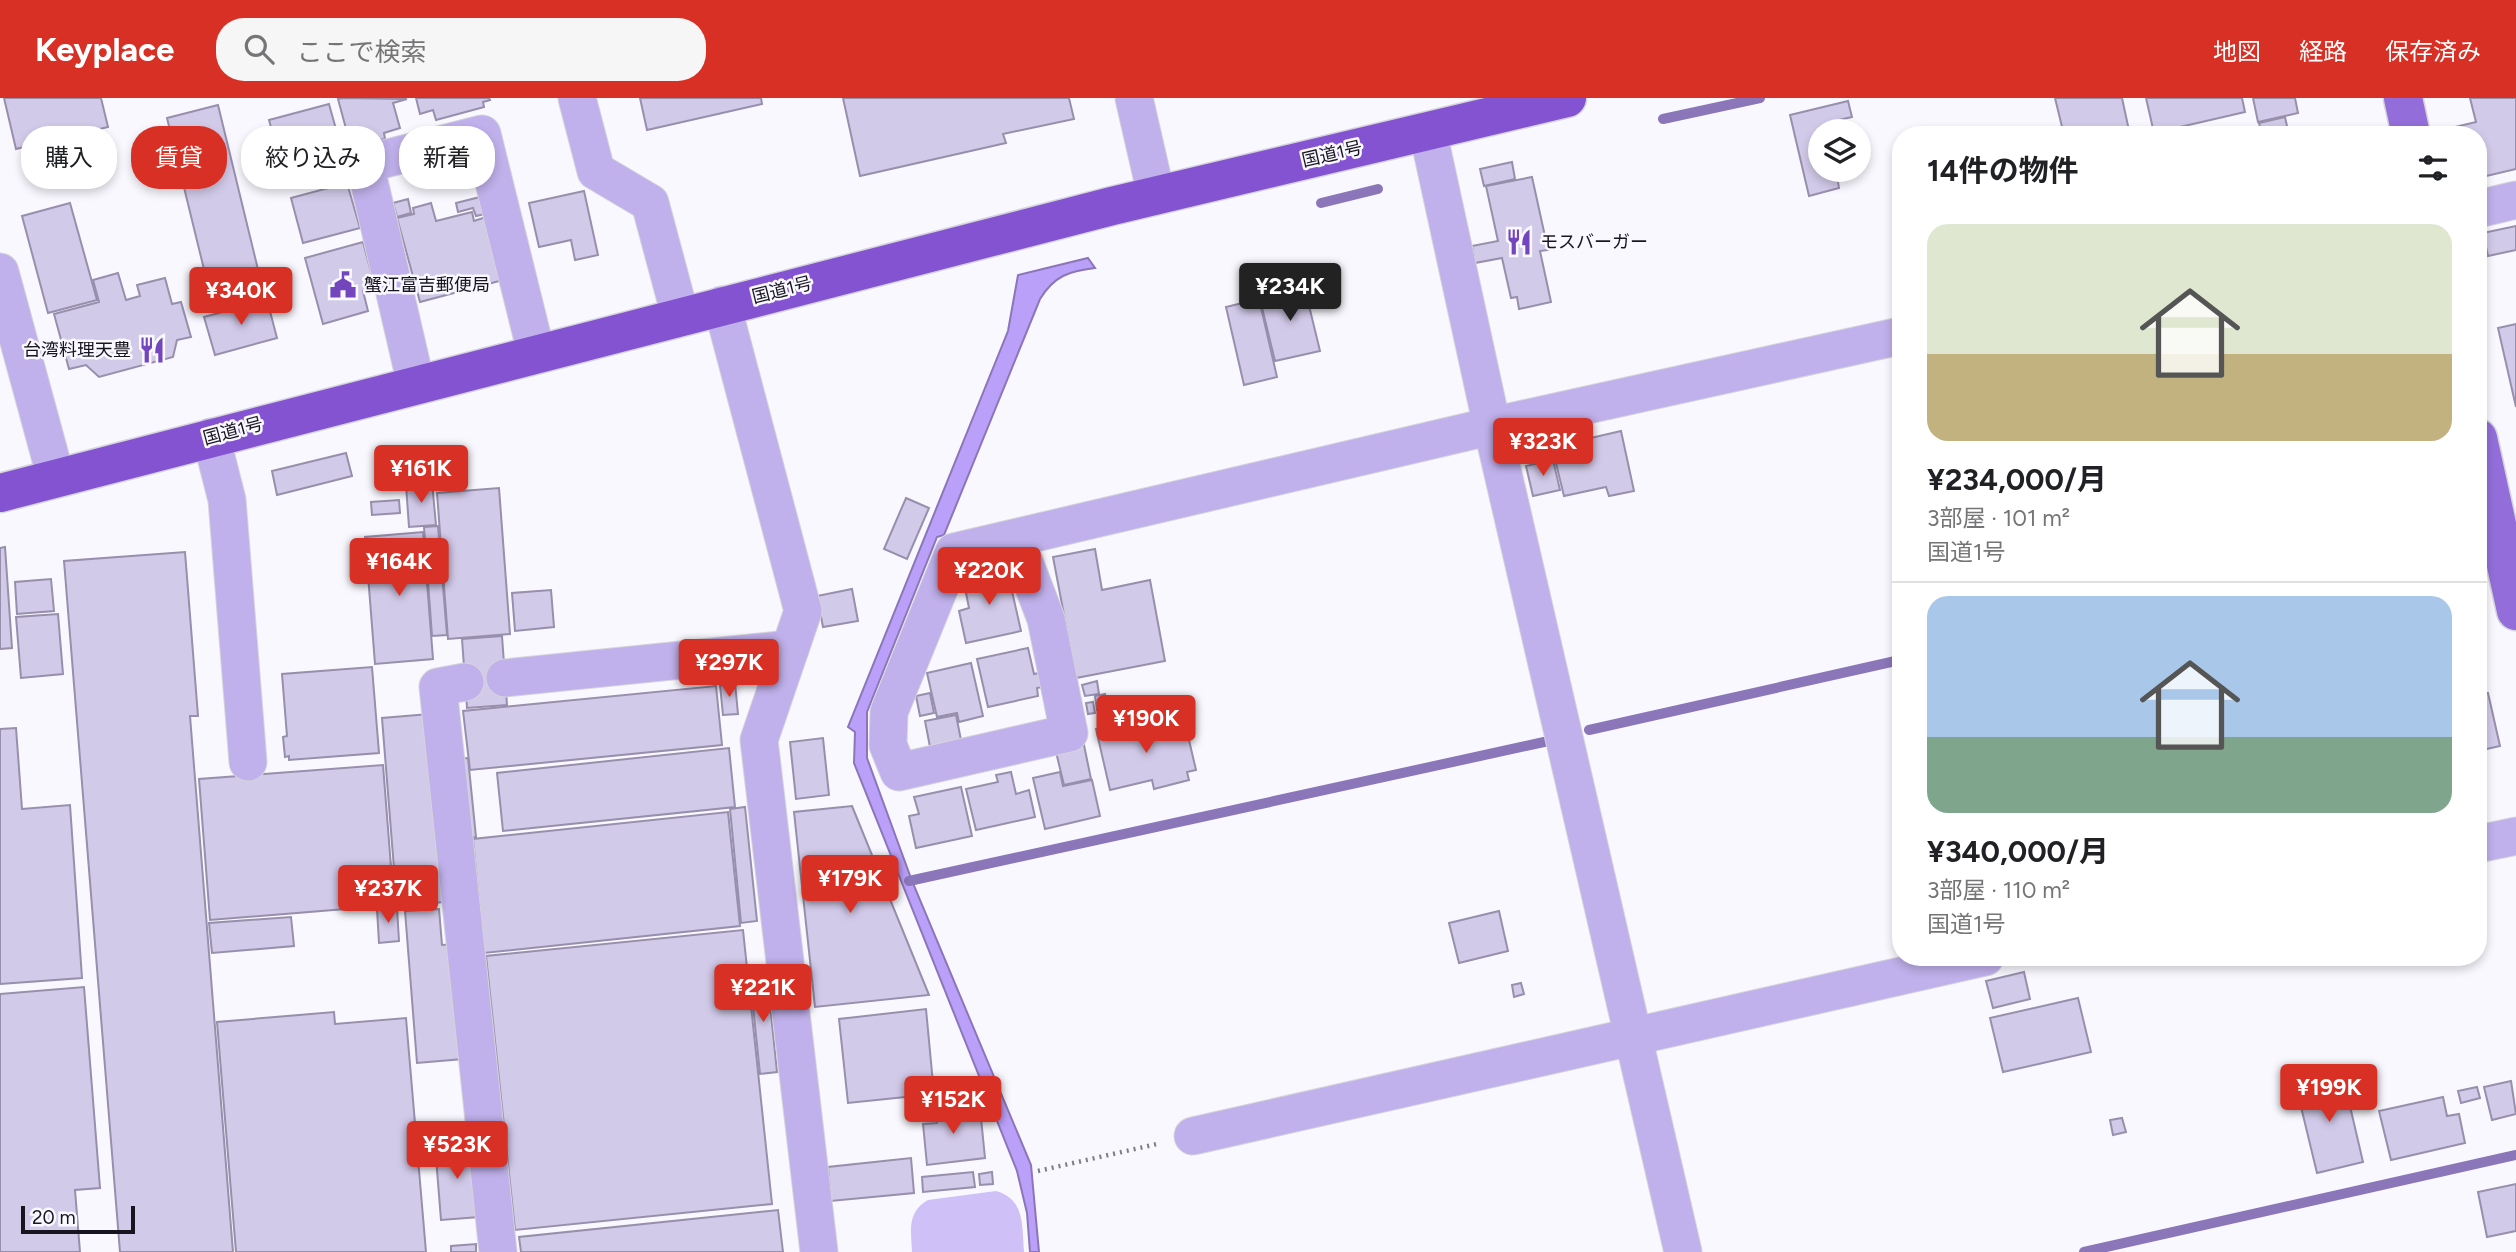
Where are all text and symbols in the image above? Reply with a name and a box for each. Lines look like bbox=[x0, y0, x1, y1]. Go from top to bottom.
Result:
search box bbox=[216, 18, 706, 81]
text: Keyplace bbox=[35, 30, 174, 69]
icon: search bbox=[240, 30, 278, 68]
text: ここで検索 bbox=[296, 36, 426, 68]
text: 地図 bbox=[2213, 37, 2261, 66]
text: 経路 bbox=[2299, 37, 2347, 66]
text: 保存済み bbox=[2385, 37, 2481, 66]
map controls bbox=[1808, 119, 1871, 182]
button: layers bbox=[1808, 119, 1871, 182]
chip: 購入 bbox=[21, 126, 117, 189]
chip: 賃貸 bbox=[131, 126, 227, 189]
chip: 絞り込み bbox=[241, 126, 385, 189]
chip: 新着 bbox=[399, 126, 495, 189]
street label: 国道1号 bbox=[1300, 136, 1364, 172]
icon: filters bbox=[2414, 149, 2452, 187]
text: 14件の物件 bbox=[1927, 152, 2079, 189]
restaurant icon: モスバーガー bbox=[1504, 227, 1534, 257]
place label: モスバーガー bbox=[1540, 231, 1648, 253]
pin: ¥234K bbox=[1241, 264, 1339, 323]
pin: ¥340K bbox=[192, 268, 290, 327]
public building icon: 蟹江富吉郵便局 bbox=[328, 270, 358, 300]
icon: home bbox=[2127, 270, 2253, 396]
street label: 国道1号 bbox=[750, 272, 814, 308]
text: ¥234K bbox=[1255, 272, 1325, 300]
place label: 蟹江富吉郵便局 bbox=[364, 274, 490, 296]
text: ¥340K bbox=[205, 276, 277, 304]
restaurant icon: 台湾料理天豊 bbox=[137, 335, 167, 365]
place label: 台湾料理天豊 bbox=[23, 339, 131, 361]
street label: 国道1号 bbox=[200, 412, 266, 450]
pin: ¥323K bbox=[1494, 418, 1592, 478]
text: ¥323K bbox=[1509, 427, 1577, 455]
pin: ¥161K bbox=[372, 446, 470, 505]
text: ¥161K bbox=[390, 454, 452, 482]
text: ¥234,000/月 bbox=[1927, 461, 2107, 498]
text: 3部屋 · 101 m² bbox=[1927, 504, 2070, 532]
pin: ¥164K bbox=[350, 538, 448, 598]
text: 国道1号 bbox=[1927, 538, 2006, 566]
text: ¥164K bbox=[366, 547, 432, 575]
pin: ¥220K bbox=[940, 547, 1038, 607]
text: ¥220K bbox=[954, 556, 1024, 584]
pin: ¥297K bbox=[680, 640, 778, 699]
icon: home bbox=[2127, 642, 2253, 768]
text: ¥297K bbox=[695, 648, 763, 676]
pin: ¥190K bbox=[1097, 696, 1195, 755]
text: ¥190K bbox=[1113, 704, 1179, 732]
text: ¥340,000/月 bbox=[1927, 833, 2109, 870]
pin: ¥179K bbox=[801, 856, 899, 915]
text: ¥179K bbox=[818, 864, 882, 892]
pin: ¥237K bbox=[339, 866, 437, 925]
text: ¥237K bbox=[354, 874, 422, 902]
text: 3部屋 · 110 m² bbox=[1927, 876, 2070, 904]
text: 国道1号 bbox=[1927, 910, 2006, 938]
pin: ¥221K bbox=[714, 964, 812, 1024]
text: ¥221K bbox=[730, 973, 796, 1001]
pin: ¥199K bbox=[2280, 1065, 2378, 1124]
text: ¥199K bbox=[2296, 1073, 2362, 1101]
pin: ¥152K bbox=[904, 1076, 1002, 1136]
text: ¥152K bbox=[920, 1085, 986, 1113]
pin: ¥523K bbox=[408, 1122, 506, 1181]
text: ¥523K bbox=[423, 1130, 491, 1158]
scale bar bbox=[21, 1203, 135, 1235]
text: 20 m bbox=[32, 1206, 76, 1229]

